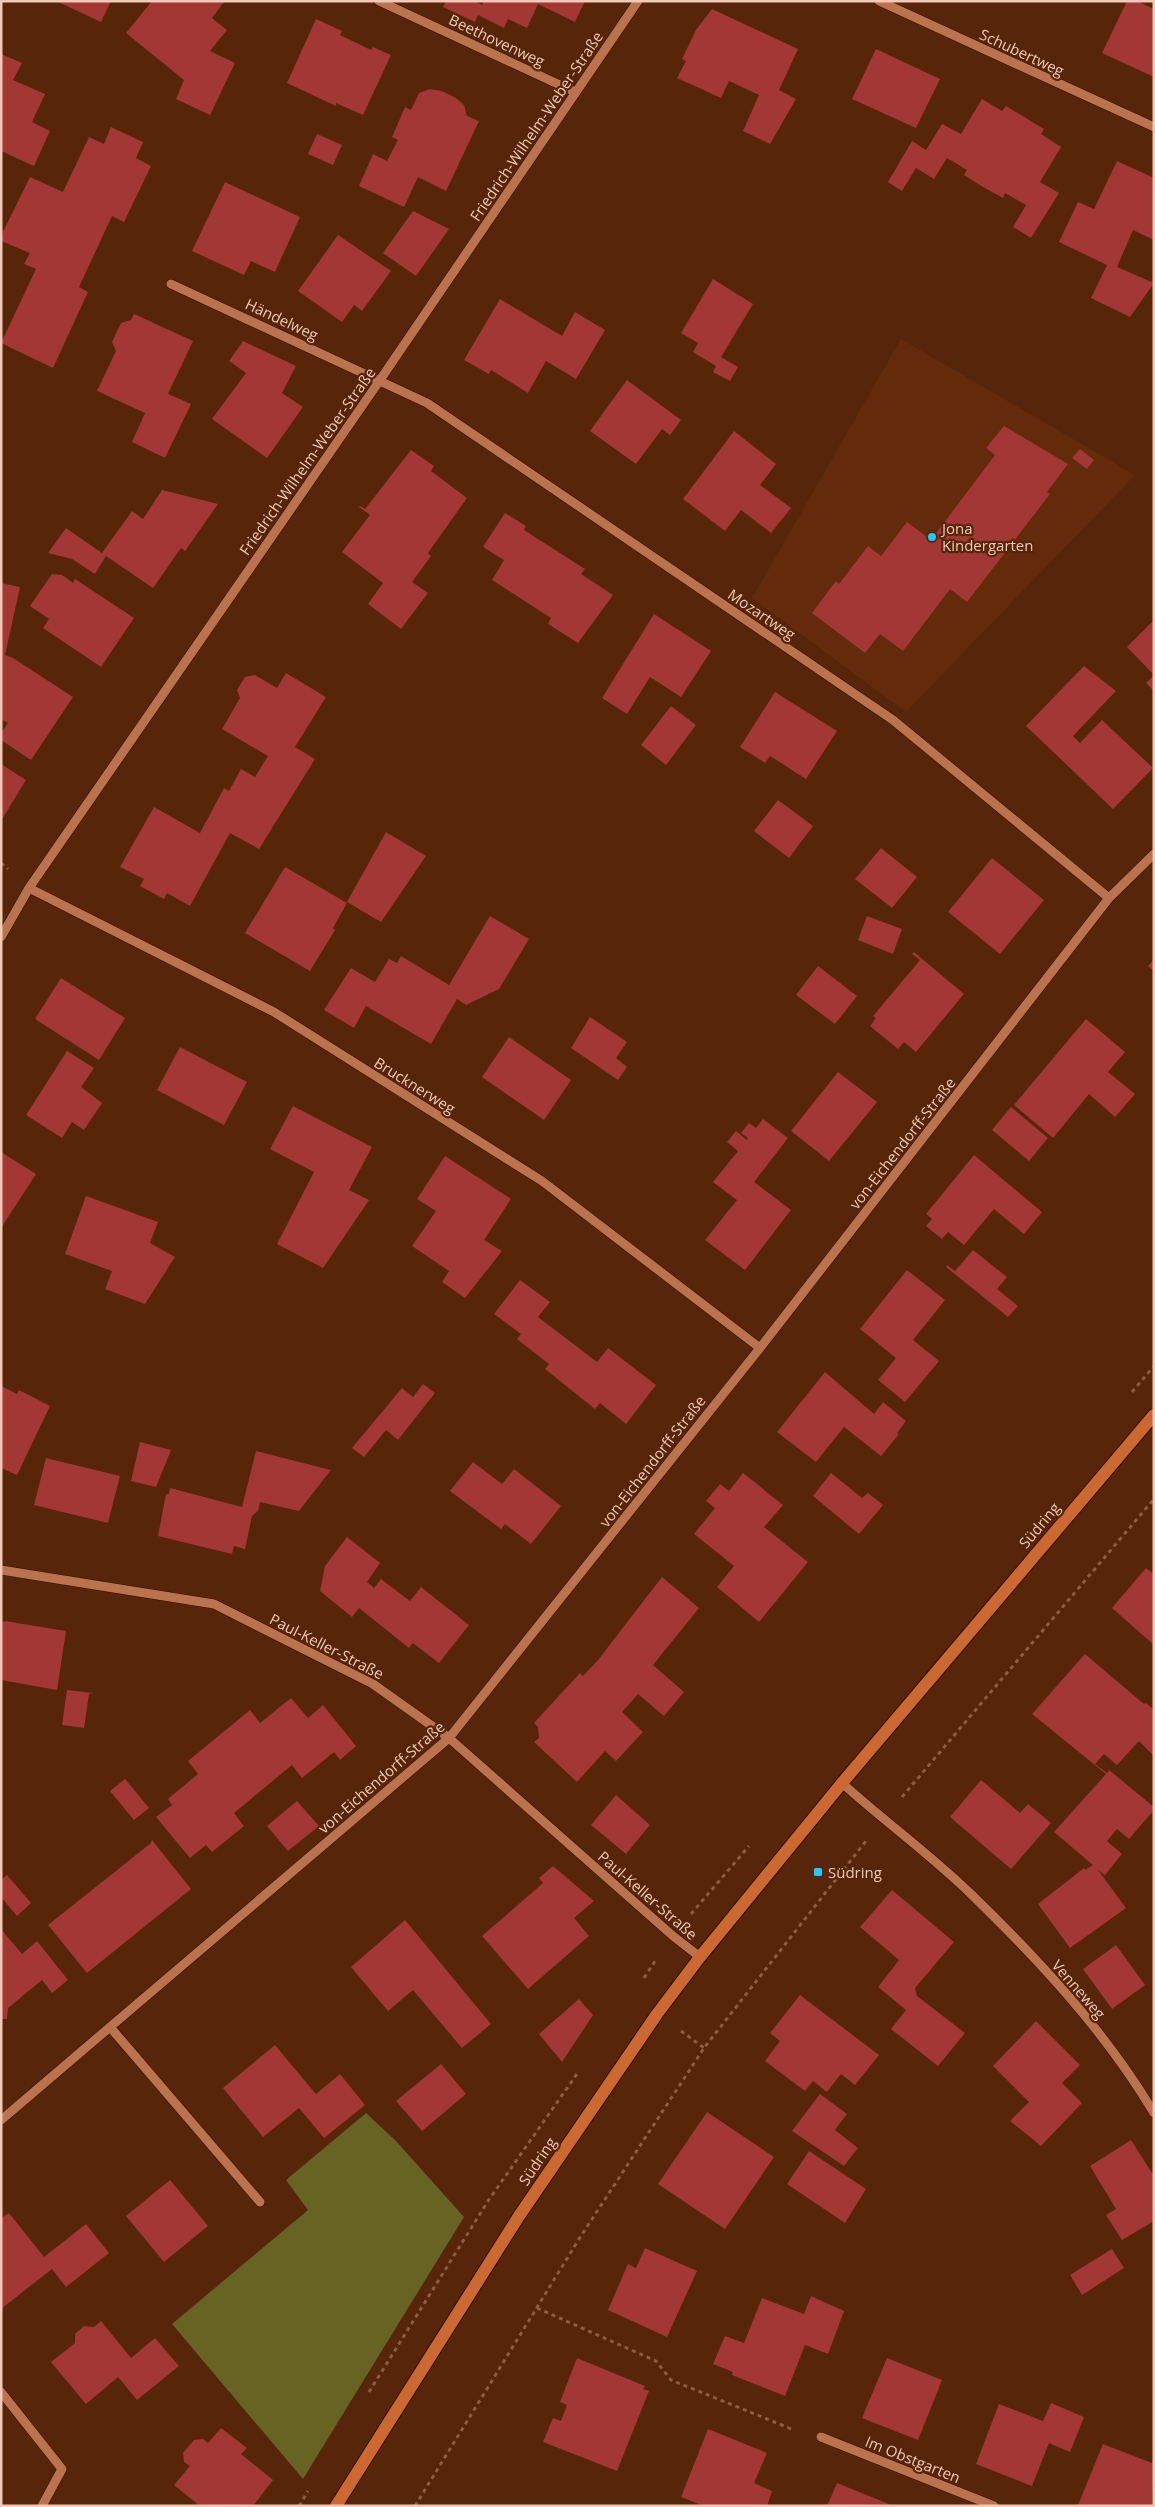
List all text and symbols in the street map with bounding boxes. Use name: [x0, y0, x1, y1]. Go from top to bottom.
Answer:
street label: Beethovenweg: [446, 9, 548, 71]
street label: Schubertweg: [977, 24, 1067, 80]
street label: Friedrich-Wilhelm-Weber-Straße: [465, 27, 607, 225]
street label: Händelweg: [242, 293, 322, 345]
street label: Friedrich-Wilhelm-Weber-Straße: [234, 363, 380, 559]
place label: Jona Kindergarten: [940, 518, 1033, 555]
marker: Jona Kindergarten: [926, 531, 938, 543]
street label: Mozartweg: [724, 584, 800, 644]
street label: Brucknerweg: [371, 1052, 459, 1118]
street label: von-Eichendorff-Straße: [844, 1073, 960, 1213]
street label: von-Eichendorff-Straße: [594, 1391, 710, 1531]
street label: Südring: [1014, 1498, 1064, 1552]
street label: Paul-Keller-Straße: [267, 1609, 387, 1683]
street label: von-Eichendorff-Straße: [313, 1716, 449, 1838]
street label: Paul-Keller-Straße: [594, 1846, 702, 1944]
place label: Südring: [828, 1862, 882, 1882]
marker: Südring: [812, 1866, 824, 1878]
street label: Venneweg: [1048, 1955, 1110, 2023]
street label: Südring: [514, 2133, 560, 2189]
street label: Im Obstgarten: [862, 2431, 964, 2487]

